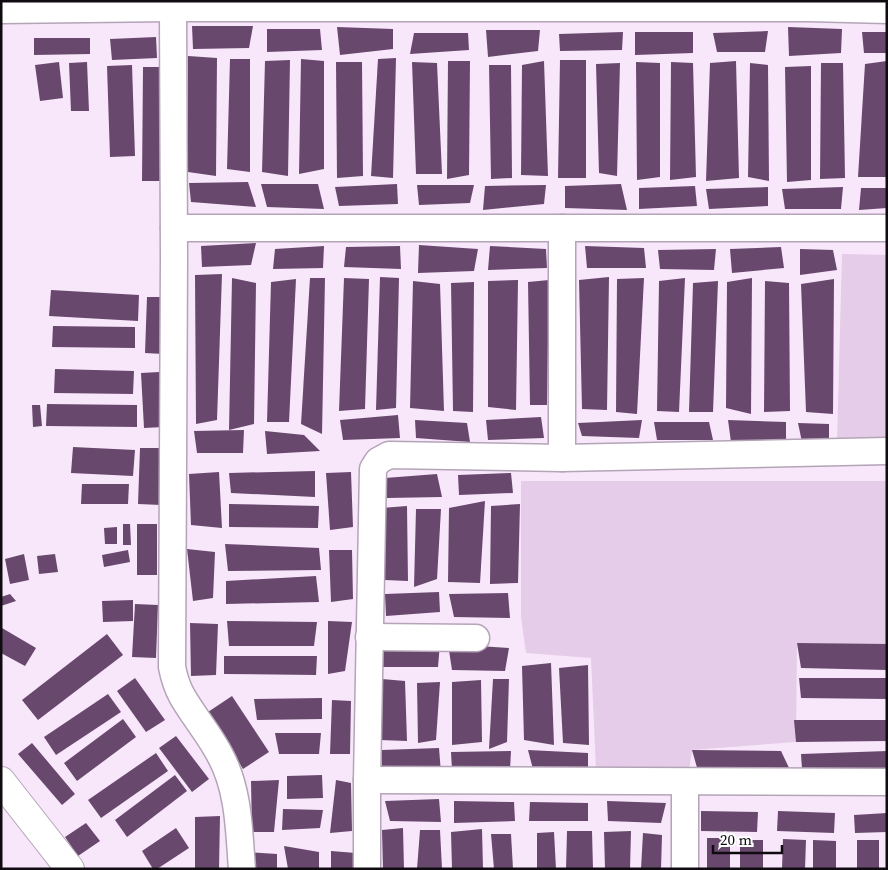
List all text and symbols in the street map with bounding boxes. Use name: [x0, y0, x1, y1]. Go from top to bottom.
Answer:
scale bar: [713, 822, 782, 854]
text: 20 m: [720, 829, 752, 850]

